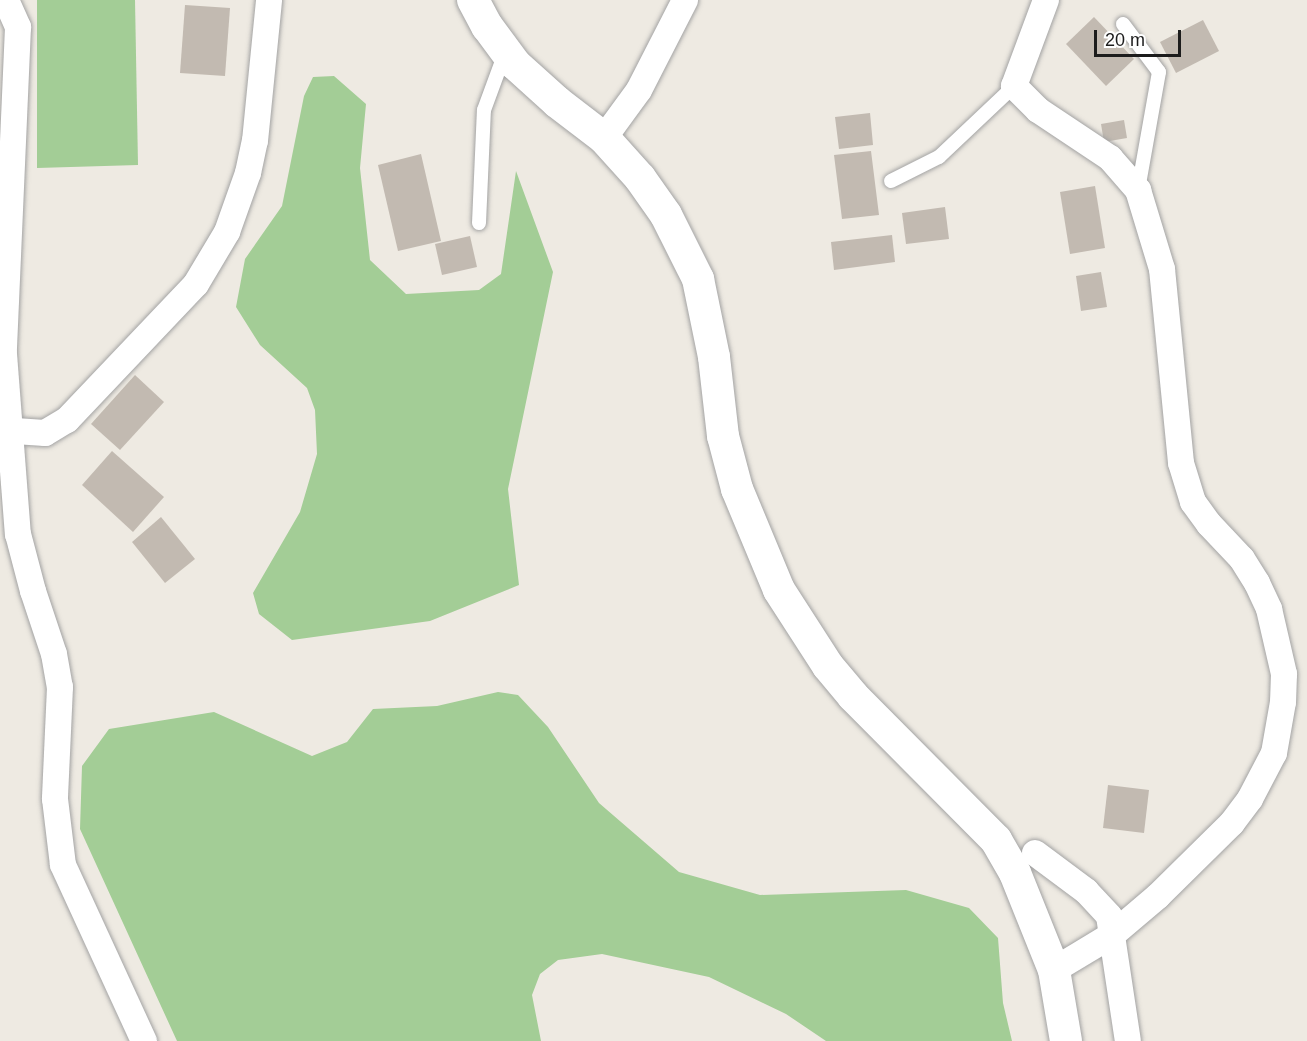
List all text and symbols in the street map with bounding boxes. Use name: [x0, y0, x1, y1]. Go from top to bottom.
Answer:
scale bar: [1097, 18, 1184, 56]
text: 20 m: [1105, 30, 1145, 50]

